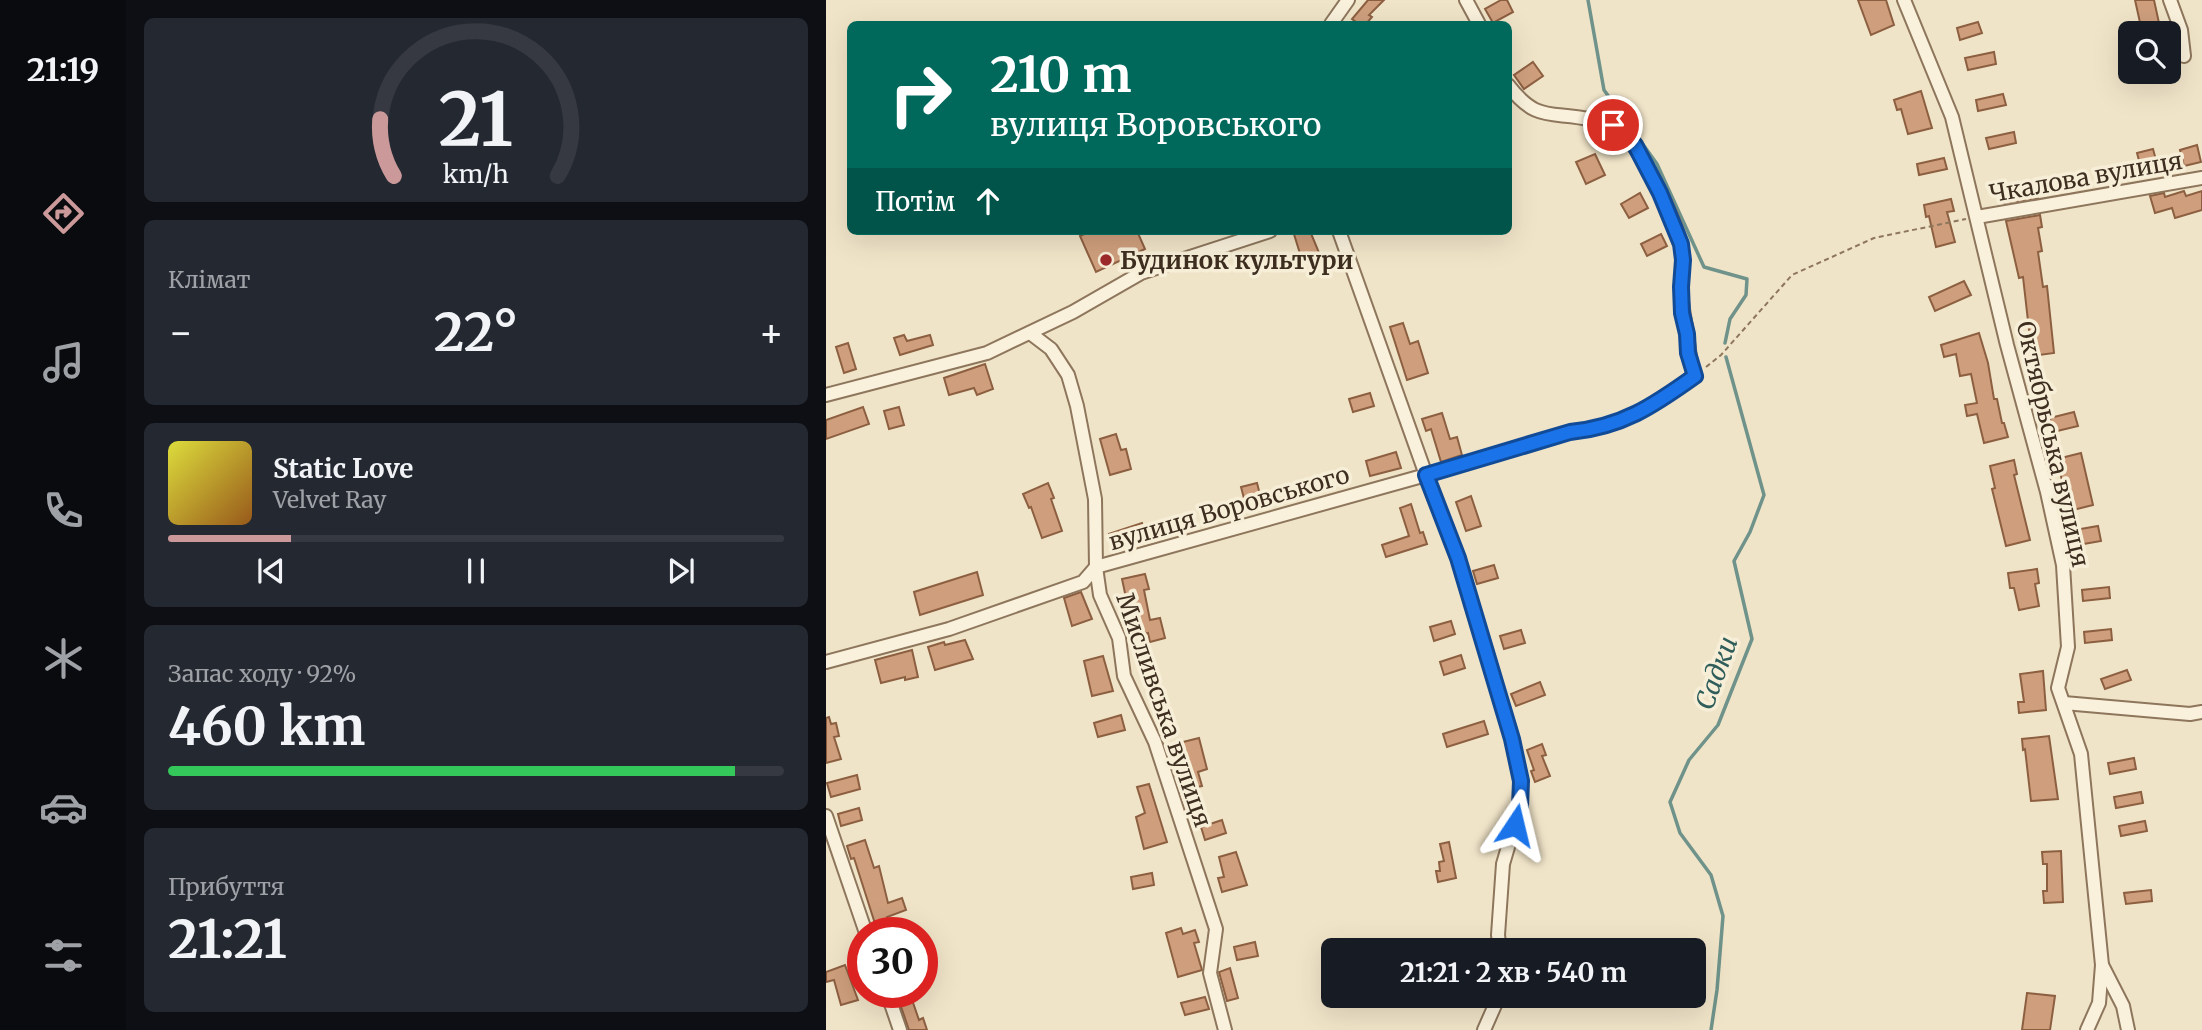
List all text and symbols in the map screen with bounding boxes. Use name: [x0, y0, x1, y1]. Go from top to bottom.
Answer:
map controls: [2118, 21, 2181, 84]
button: search: [2118, 21, 2181, 84]
text: 210 m: [990, 44, 1131, 105]
icon: right: [875, 49, 966, 140]
text: 21:19: [27, 50, 99, 90]
text: 21: [439, 75, 513, 167]
pin: [1583, 95, 1643, 155]
text: вулиця Воровського: [990, 105, 1322, 145]
icon: arrive: [1594, 106, 1632, 144]
street label: Чкалова вулиця: [1987, 145, 2185, 209]
text: km/h: [443, 158, 509, 190]
icon: ahead: [969, 182, 1007, 220]
text: Потім: [875, 185, 955, 218]
icon: directions: [39, 189, 88, 238]
place label: Будинок культури: [1120, 245, 1353, 276]
marker: Будинок культури: [1098, 252, 1114, 268]
text: Клімат: [168, 265, 250, 294]
text: 22°: [434, 300, 518, 365]
text: −: [168, 309, 193, 356]
text: +: [759, 309, 784, 356]
street label: Октябрьська вулиця: [2010, 318, 2096, 570]
icon: music: [39, 338, 88, 387]
text: Static Love: [273, 452, 413, 485]
street label: вулиця Воровського: [1105, 459, 1353, 557]
text: Velvet Ray: [273, 485, 386, 514]
icon: phone: [39, 486, 88, 535]
icon: previous: [252, 552, 290, 590]
icon: pause: [457, 552, 495, 590]
icon: next: [662, 552, 700, 590]
street label: Мисливська вулиця: [1109, 589, 1219, 831]
water label: Садки: [1688, 632, 1744, 714]
icon: climate: [39, 634, 88, 683]
text: Запас ходу · 92%: [168, 659, 356, 688]
text: 460 km: [168, 694, 365, 759]
icon: car: [39, 783, 88, 832]
position arrow: [1478, 788, 1552, 862]
text: Прибуття: [168, 872, 285, 901]
text: 21:21: [168, 907, 287, 972]
speed limit sign: 30: [847, 917, 938, 1008]
icon: filters: [39, 931, 88, 980]
text: 21:21 · 2 хв · 540 m: [1400, 956, 1627, 989]

